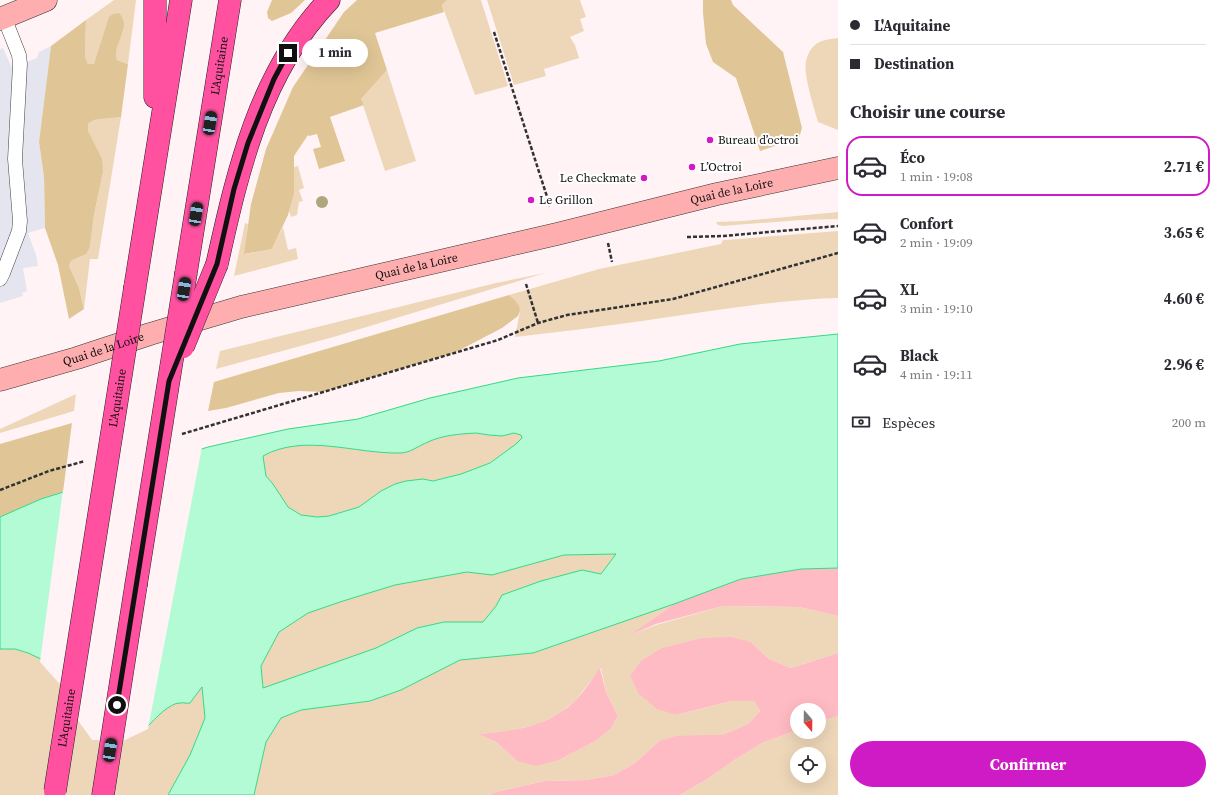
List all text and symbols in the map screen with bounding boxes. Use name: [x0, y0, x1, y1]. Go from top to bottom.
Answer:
text: L'Aquitaine: [874, 15, 950, 36]
street label: L'Aquitaine: [207, 35, 232, 96]
callout: 1 min: [302, 39, 368, 67]
route end: [279, 44, 297, 62]
text: 1 min: [318, 44, 352, 61]
text: Destination: [874, 53, 954, 74]
text: Choisir une course: [850, 99, 1005, 124]
car: [202, 110, 218, 136]
place label: Bureau d’octroi: [718, 132, 799, 148]
marker: Bureau d’octroi: [705, 135, 715, 145]
text: Éco: [900, 147, 925, 168]
icon: car: [852, 148, 888, 184]
text: 2.71 €: [1164, 156, 1204, 177]
place label: L’Octroi: [700, 159, 742, 175]
marker: L’Octroi: [687, 162, 697, 172]
text: 1 min · 19:08: [900, 168, 973, 185]
place label: Le Checkmate: [560, 170, 636, 186]
marker: Le Checkmate: [639, 173, 649, 183]
street label: Quai de la Loire: [689, 174, 775, 208]
place label: Le Grillon: [539, 192, 593, 208]
marker: Le Grillon: [526, 195, 536, 205]
car: [188, 201, 204, 227]
text: Confort: [900, 213, 953, 234]
icon: car: [852, 214, 888, 250]
text: 3.65 €: [1164, 222, 1204, 243]
text: 2 min · 19:09: [900, 234, 973, 251]
street label: Quai de la Loire: [374, 249, 459, 284]
car: [176, 276, 192, 302]
text: XL: [900, 279, 919, 300]
icon: car: [852, 280, 888, 316]
text: 4.60 €: [1164, 288, 1204, 309]
text: 3 min · 19:10: [900, 300, 973, 317]
street label: Quai de la Loire: [61, 328, 146, 370]
text: Black: [900, 345, 939, 366]
icon: car: [852, 346, 888, 382]
text: 2.96 €: [1164, 354, 1204, 375]
text: 4 min · 19:11: [900, 366, 973, 383]
street label: L'Aquitaine: [105, 368, 130, 428]
icon: cash: [850, 411, 872, 433]
text: Espèces: [882, 412, 935, 433]
text: 200 m: [1172, 414, 1206, 431]
street label: L'Aquitaine: [54, 688, 79, 748]
route start: [108, 696, 126, 714]
north arrow: [790, 703, 826, 739]
map controls: [790, 703, 826, 783]
car: [102, 737, 118, 763]
button: Confirmer: [850, 741, 1206, 787]
button: locate: [790, 747, 826, 783]

